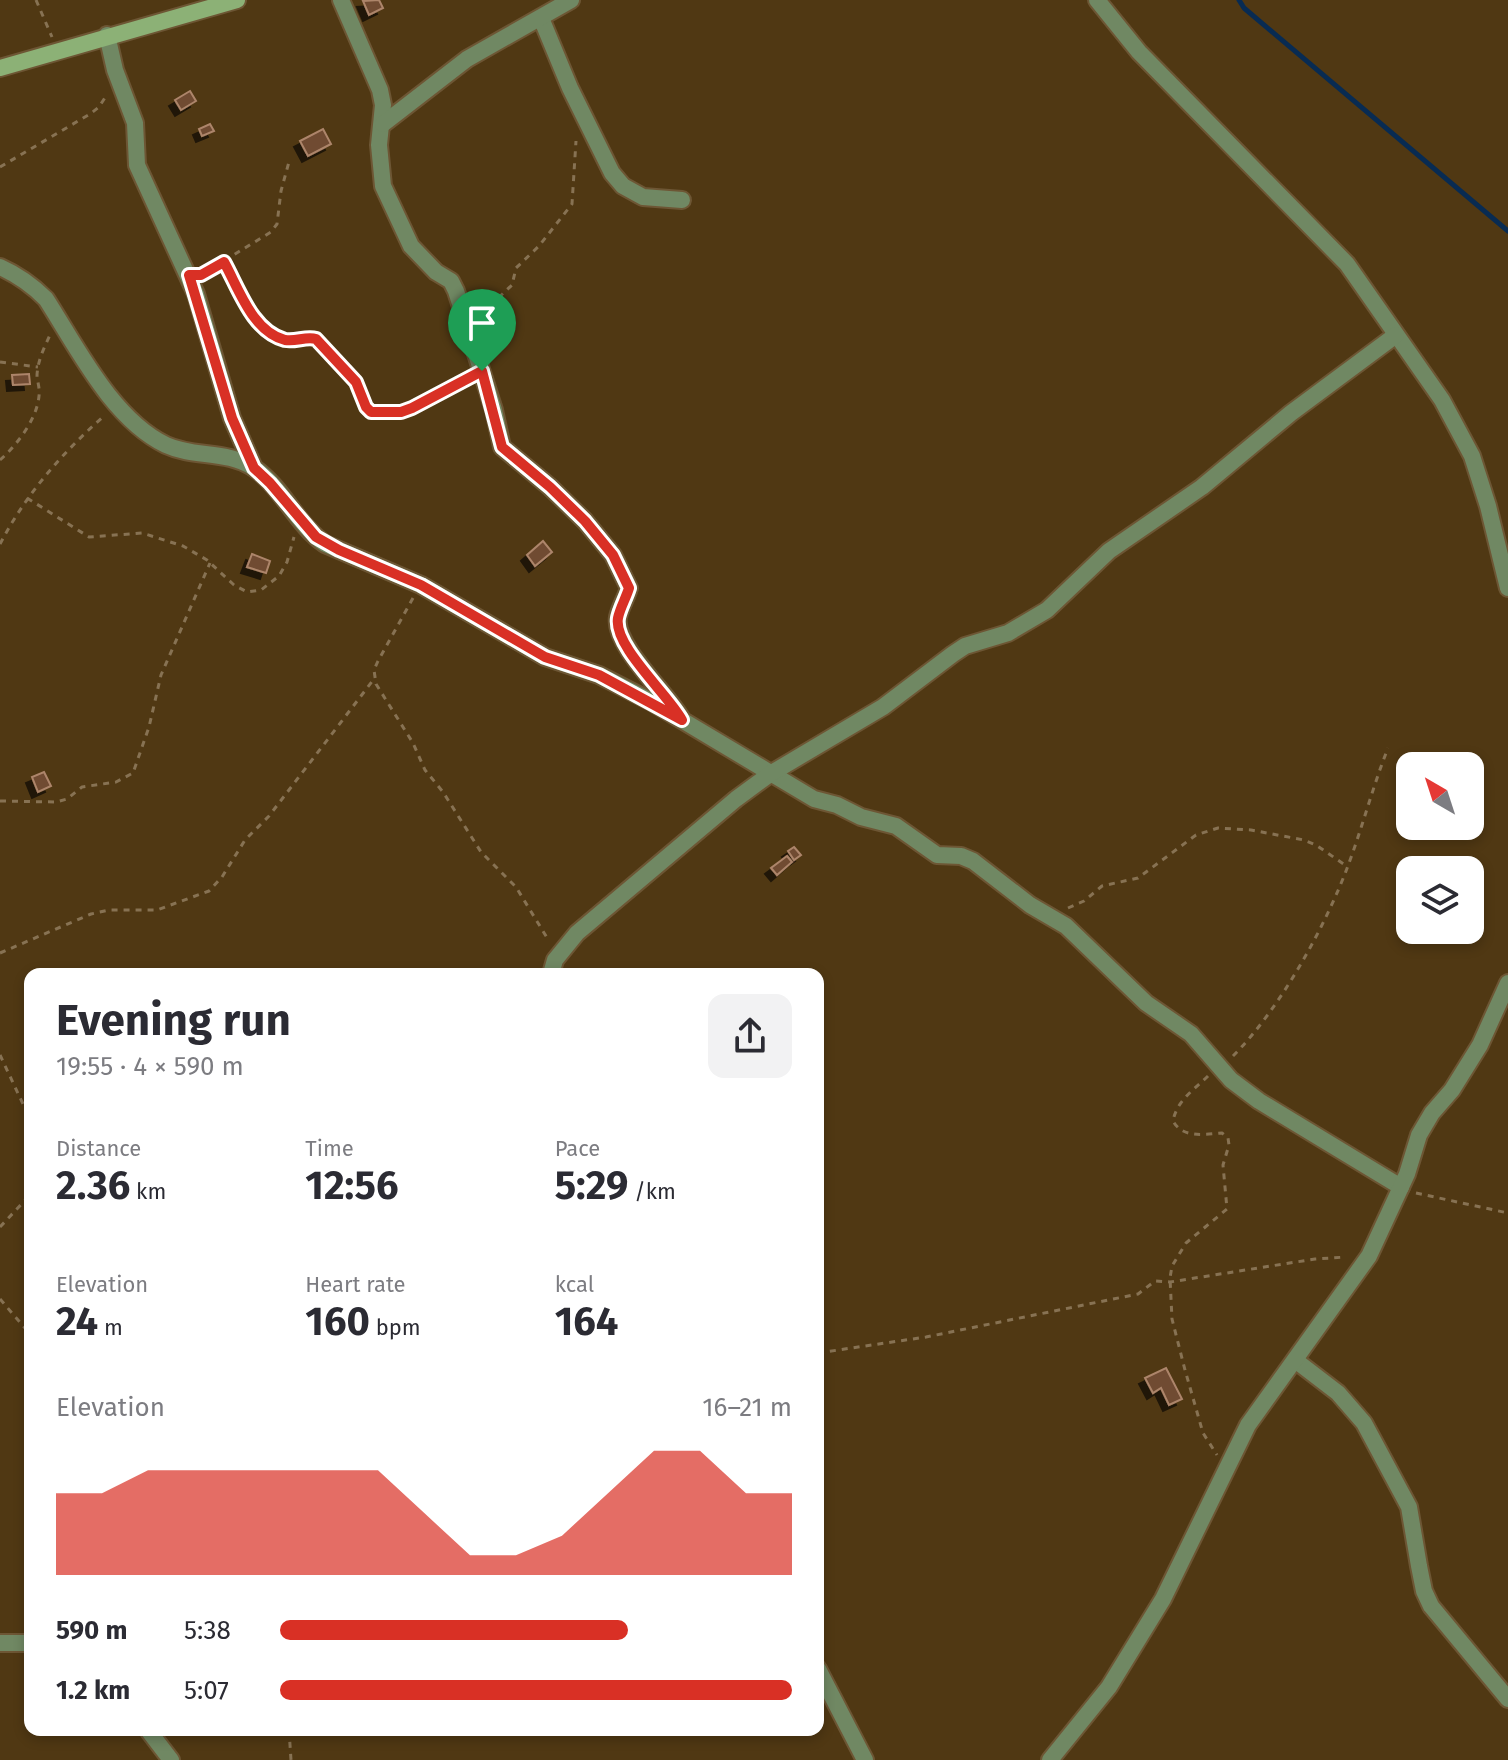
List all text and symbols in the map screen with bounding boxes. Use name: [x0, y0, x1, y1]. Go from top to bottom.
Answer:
pin: [448, 289, 516, 371]
icon: arrive: [460, 301, 504, 345]
north arrow: [1396, 752, 1484, 840]
map controls: [1396, 752, 1484, 944]
button: layers: [1396, 856, 1484, 944]
text: Evening run: [56, 994, 291, 1047]
button: share: [708, 994, 792, 1078]
text: 19:55 · 4 × 590 m: [56, 1051, 244, 1082]
text: Distance: [56, 1135, 141, 1162]
text: Time: [305, 1135, 354, 1162]
text: Pace: [555, 1135, 600, 1162]
text: 2.36: [56, 1162, 130, 1210]
text: 12:56: [305, 1162, 399, 1210]
text: 5:29: [555, 1162, 628, 1210]
text: km: [130, 1178, 166, 1205]
text: /km: [628, 1178, 676, 1205]
text: Elevation: [56, 1271, 148, 1298]
text: Heart rate: [305, 1271, 406, 1298]
text: kcal: [555, 1271, 594, 1298]
text: 24: [56, 1298, 98, 1346]
text: 160: [305, 1298, 370, 1346]
text: 164: [555, 1298, 618, 1346]
text: m: [98, 1314, 123, 1341]
text: bpm: [370, 1314, 421, 1341]
text: Elevation: [56, 1392, 165, 1423]
text: 16–21 m: [702, 1392, 792, 1423]
text: 590 m: [56, 1615, 127, 1646]
text: 5:38: [184, 1615, 231, 1646]
text: 1.2 km: [56, 1675, 130, 1706]
text: 5:07: [184, 1675, 229, 1706]

